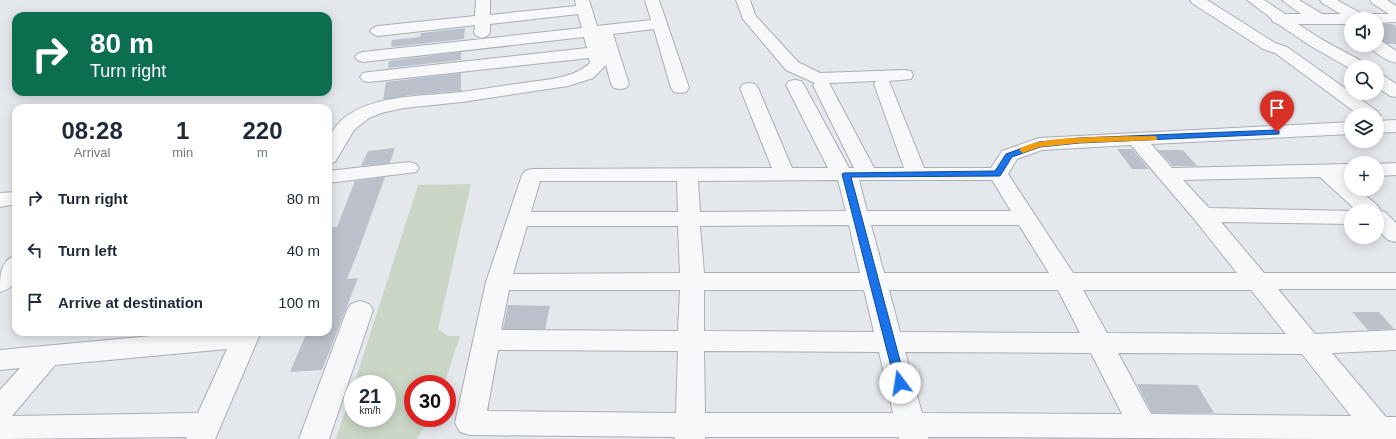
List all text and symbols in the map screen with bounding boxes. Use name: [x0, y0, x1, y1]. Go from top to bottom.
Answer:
map controls: [1344, 12, 1384, 244]
button: sound: [1344, 12, 1384, 52]
icon: right: [24, 28, 76, 80]
text: 80 m: [90, 28, 154, 59]
button: search: [1344, 60, 1384, 100]
text: Turn right: [90, 61, 166, 81]
pin: [1260, 91, 1294, 132]
icon: arrive: [1266, 97, 1288, 119]
button: layers: [1344, 108, 1384, 148]
text: 08:28: [61, 117, 123, 144]
text: 1: [176, 117, 189, 144]
text: 220: [243, 117, 283, 144]
text: Arrival: [74, 145, 111, 160]
text: min: [172, 145, 193, 160]
text: m: [257, 145, 268, 160]
button: +: [1344, 156, 1384, 196]
icon: right: [24, 187, 46, 209]
text: Turn right: [58, 190, 128, 207]
text: 80 m: [287, 190, 320, 207]
button: −: [1344, 204, 1384, 244]
icon: left: [24, 239, 46, 261]
text: Turn left: [58, 242, 117, 259]
text: 40 m: [287, 242, 320, 259]
icon: arrive: [24, 291, 46, 313]
text: Arrive at destination: [58, 294, 203, 311]
text: 100 m: [278, 294, 320, 311]
position arrow: [879, 362, 921, 404]
speed limit sign: 30: [404, 375, 456, 427]
text: 21: [359, 385, 381, 407]
text: km/h: [359, 405, 381, 416]

